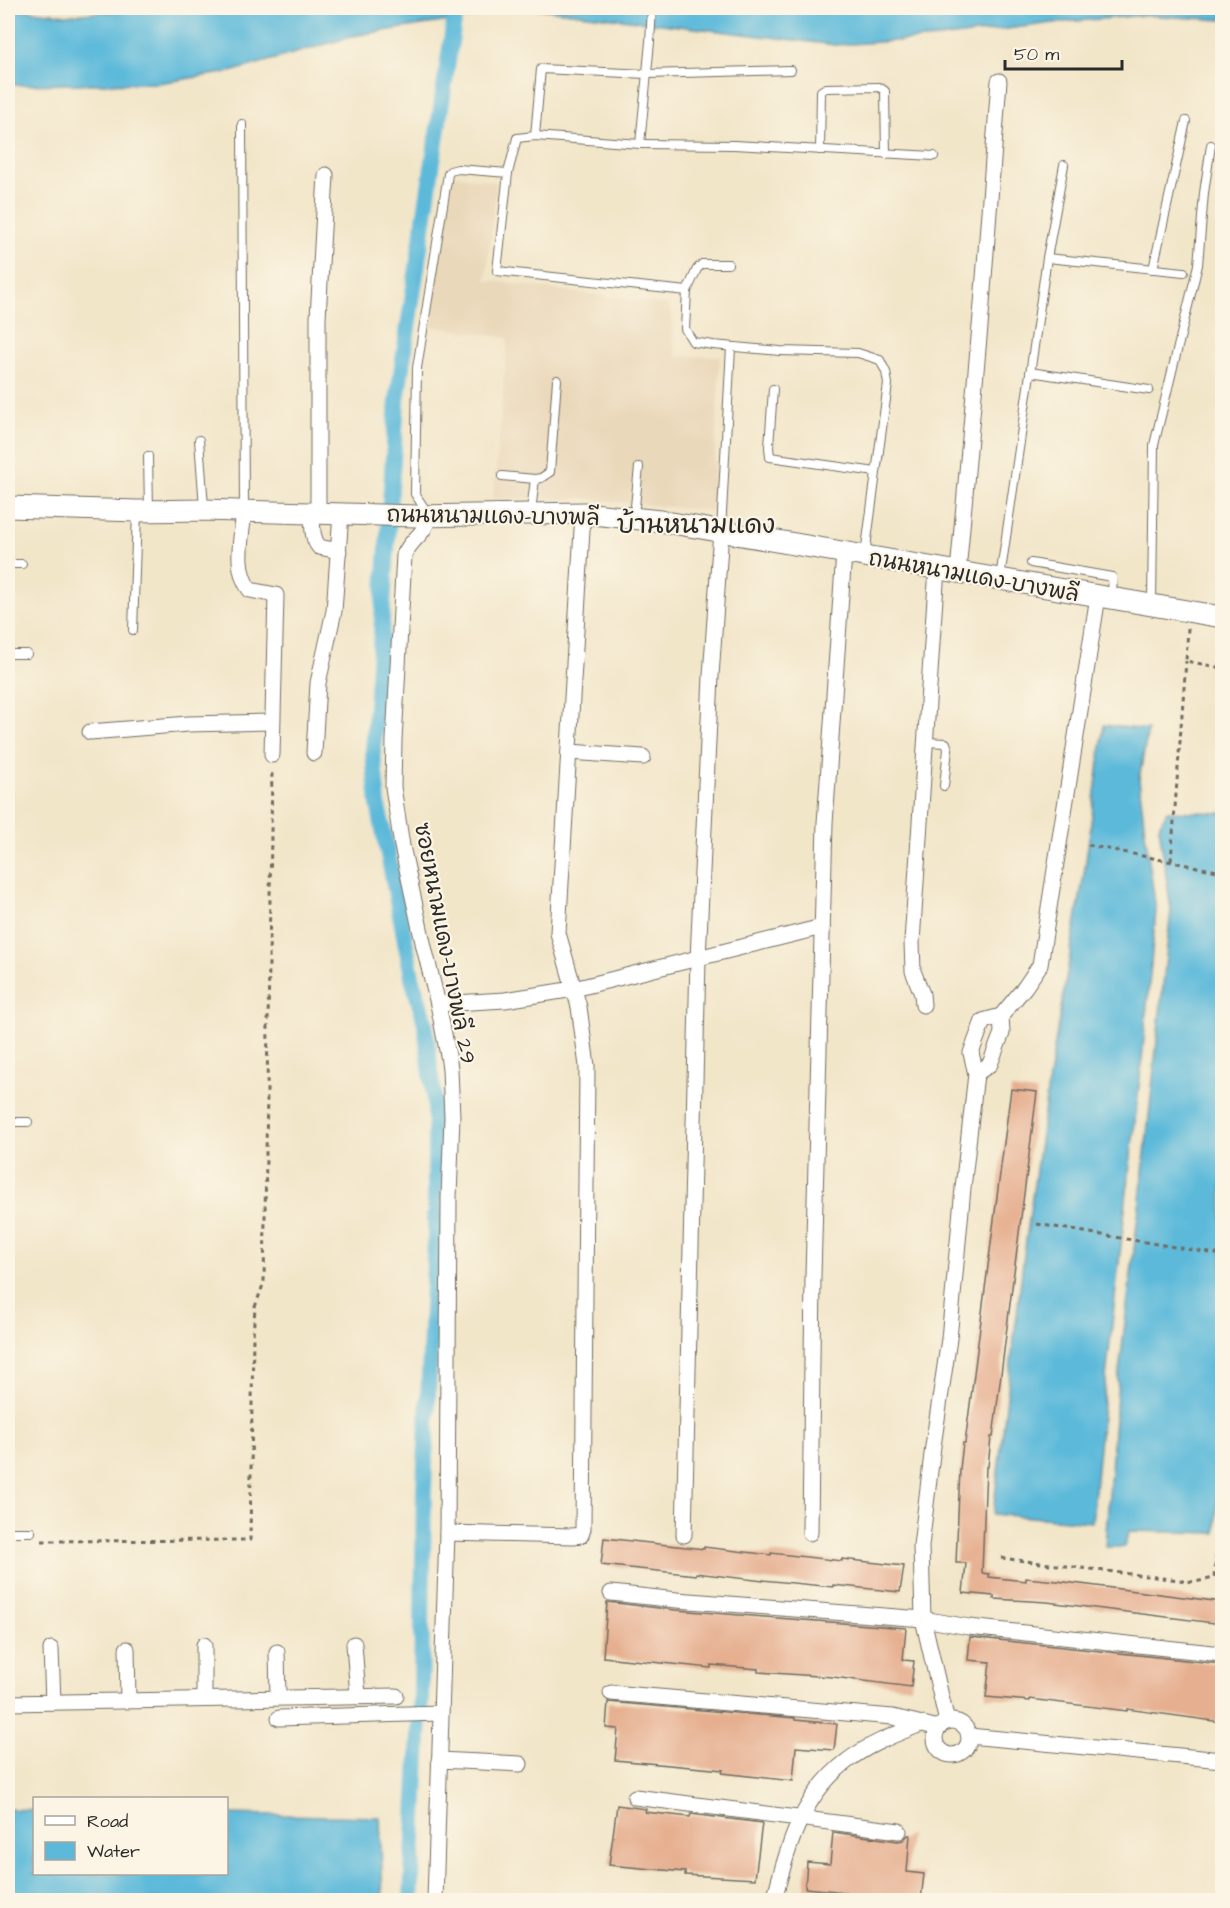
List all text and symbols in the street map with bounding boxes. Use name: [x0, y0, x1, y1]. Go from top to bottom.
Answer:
scale bar: [1005, 33, 1122, 71]
text: 50 m: [1014, 42, 1059, 67]
street label: ถนนหนามแดง-บางพลี: [386, 499, 600, 534]
district label: บ้านหนามแดง: [617, 507, 775, 543]
street label: ถนนหนามแดง-บางพลี: [866, 543, 1081, 610]
street label: ซอยหนามแดง-บางพลี 29: [406, 820, 483, 1067]
legend: [33, 1797, 228, 1875]
text: Road: [87, 1809, 128, 1834]
text: Water: [87, 1839, 140, 1864]

